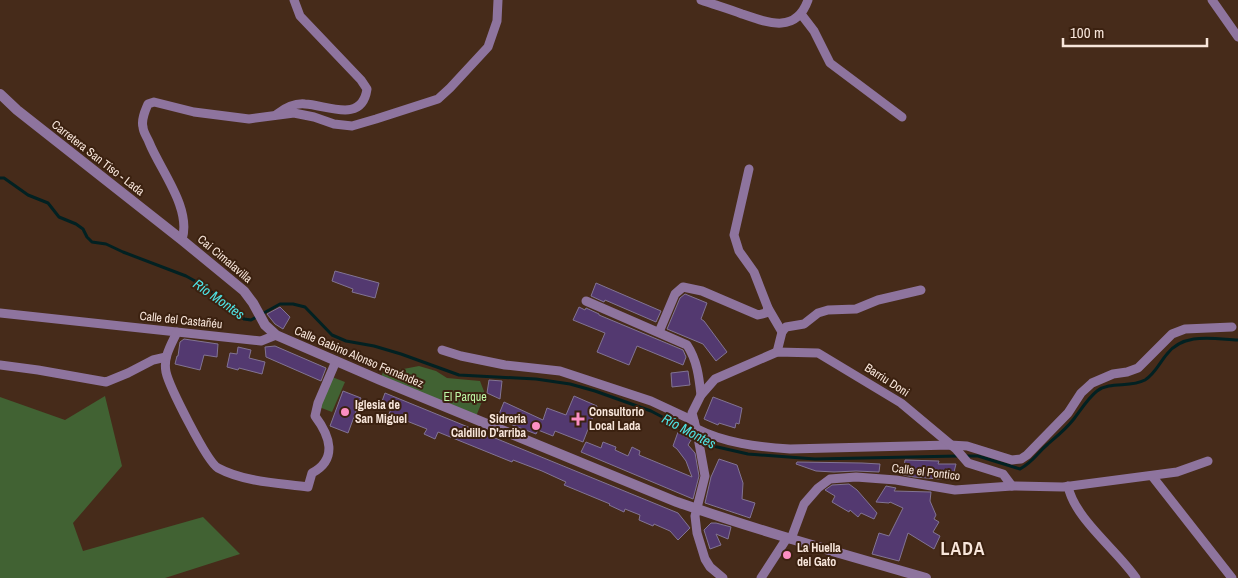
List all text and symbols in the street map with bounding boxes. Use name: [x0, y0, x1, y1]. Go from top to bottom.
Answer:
scale bar: [1063, 15, 1207, 47]
text: 100 m: [1070, 22, 1104, 43]
street label: Carretera San Tiso - Lada: [48, 117, 148, 200]
street label: Cai Cimalavilla: [194, 231, 256, 287]
water label: Río Montes: [190, 275, 248, 323]
street label: Calle del Castañéu: [139, 308, 223, 332]
street label: Calle Gabino Alonso Fernández: [292, 322, 426, 392]
street label: Barriu Doni: [862, 360, 912, 400]
park label: El Parque: [443, 389, 487, 405]
place label: Iglesia de San Miguel: [355, 397, 407, 427]
place label: Consultorio Local Lada: [589, 404, 644, 434]
marker: Iglesia de San Miguel: [339, 406, 351, 418]
water label: Río Montes: [659, 409, 719, 453]
place label: Sidreria Caldillo D'arriba: [451, 411, 527, 441]
marker: Consultorio Local Lada: [571, 412, 585, 426]
marker: Sidreria Caldillo D'arriba: [530, 420, 542, 432]
street label: Calle el Pontico: [891, 460, 961, 484]
district label: LADA: [941, 536, 986, 561]
place label: La Huella del Gato: [797, 540, 841, 570]
marker: La Huella del Gato: [781, 549, 793, 561]

